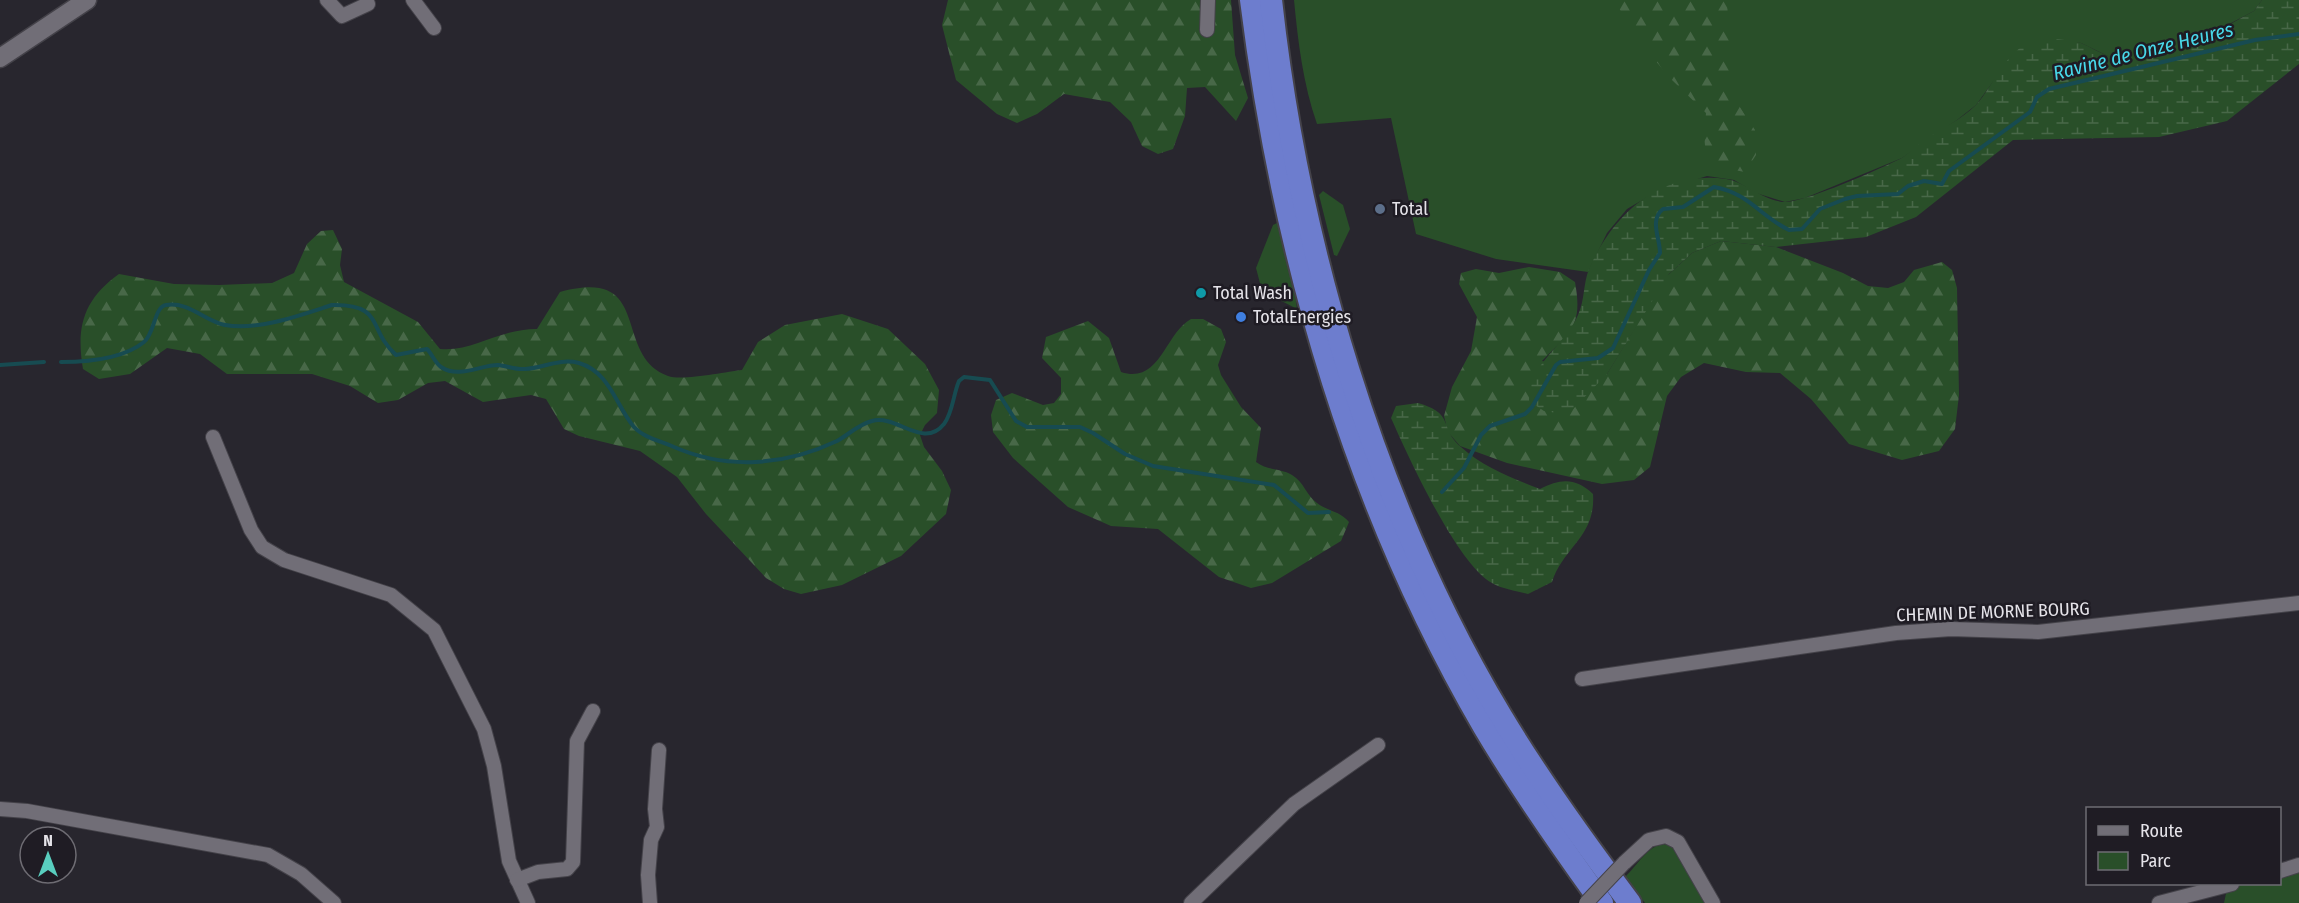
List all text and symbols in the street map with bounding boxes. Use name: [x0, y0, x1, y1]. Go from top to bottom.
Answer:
water label: Ravine de Onze Heures: [2050, 17, 2236, 85]
place label: Total: [1392, 198, 1428, 220]
marker: Total: [1373, 202, 1387, 216]
place label: Total Wash: [1213, 282, 1292, 304]
marker: Total Wash: [1194, 286, 1208, 300]
place label: TotalEnergies: [1253, 306, 1352, 328]
marker: TotalEnergies: [1234, 310, 1248, 324]
street label: CHEMIN DE MORNE BOURG: [1896, 598, 2090, 626]
legend: [2086, 807, 2281, 885]
text: Route: [2140, 820, 2183, 842]
north arrow: [18, 825, 78, 885]
text: N: [43, 831, 53, 850]
text: Parc: [2140, 850, 2171, 872]

